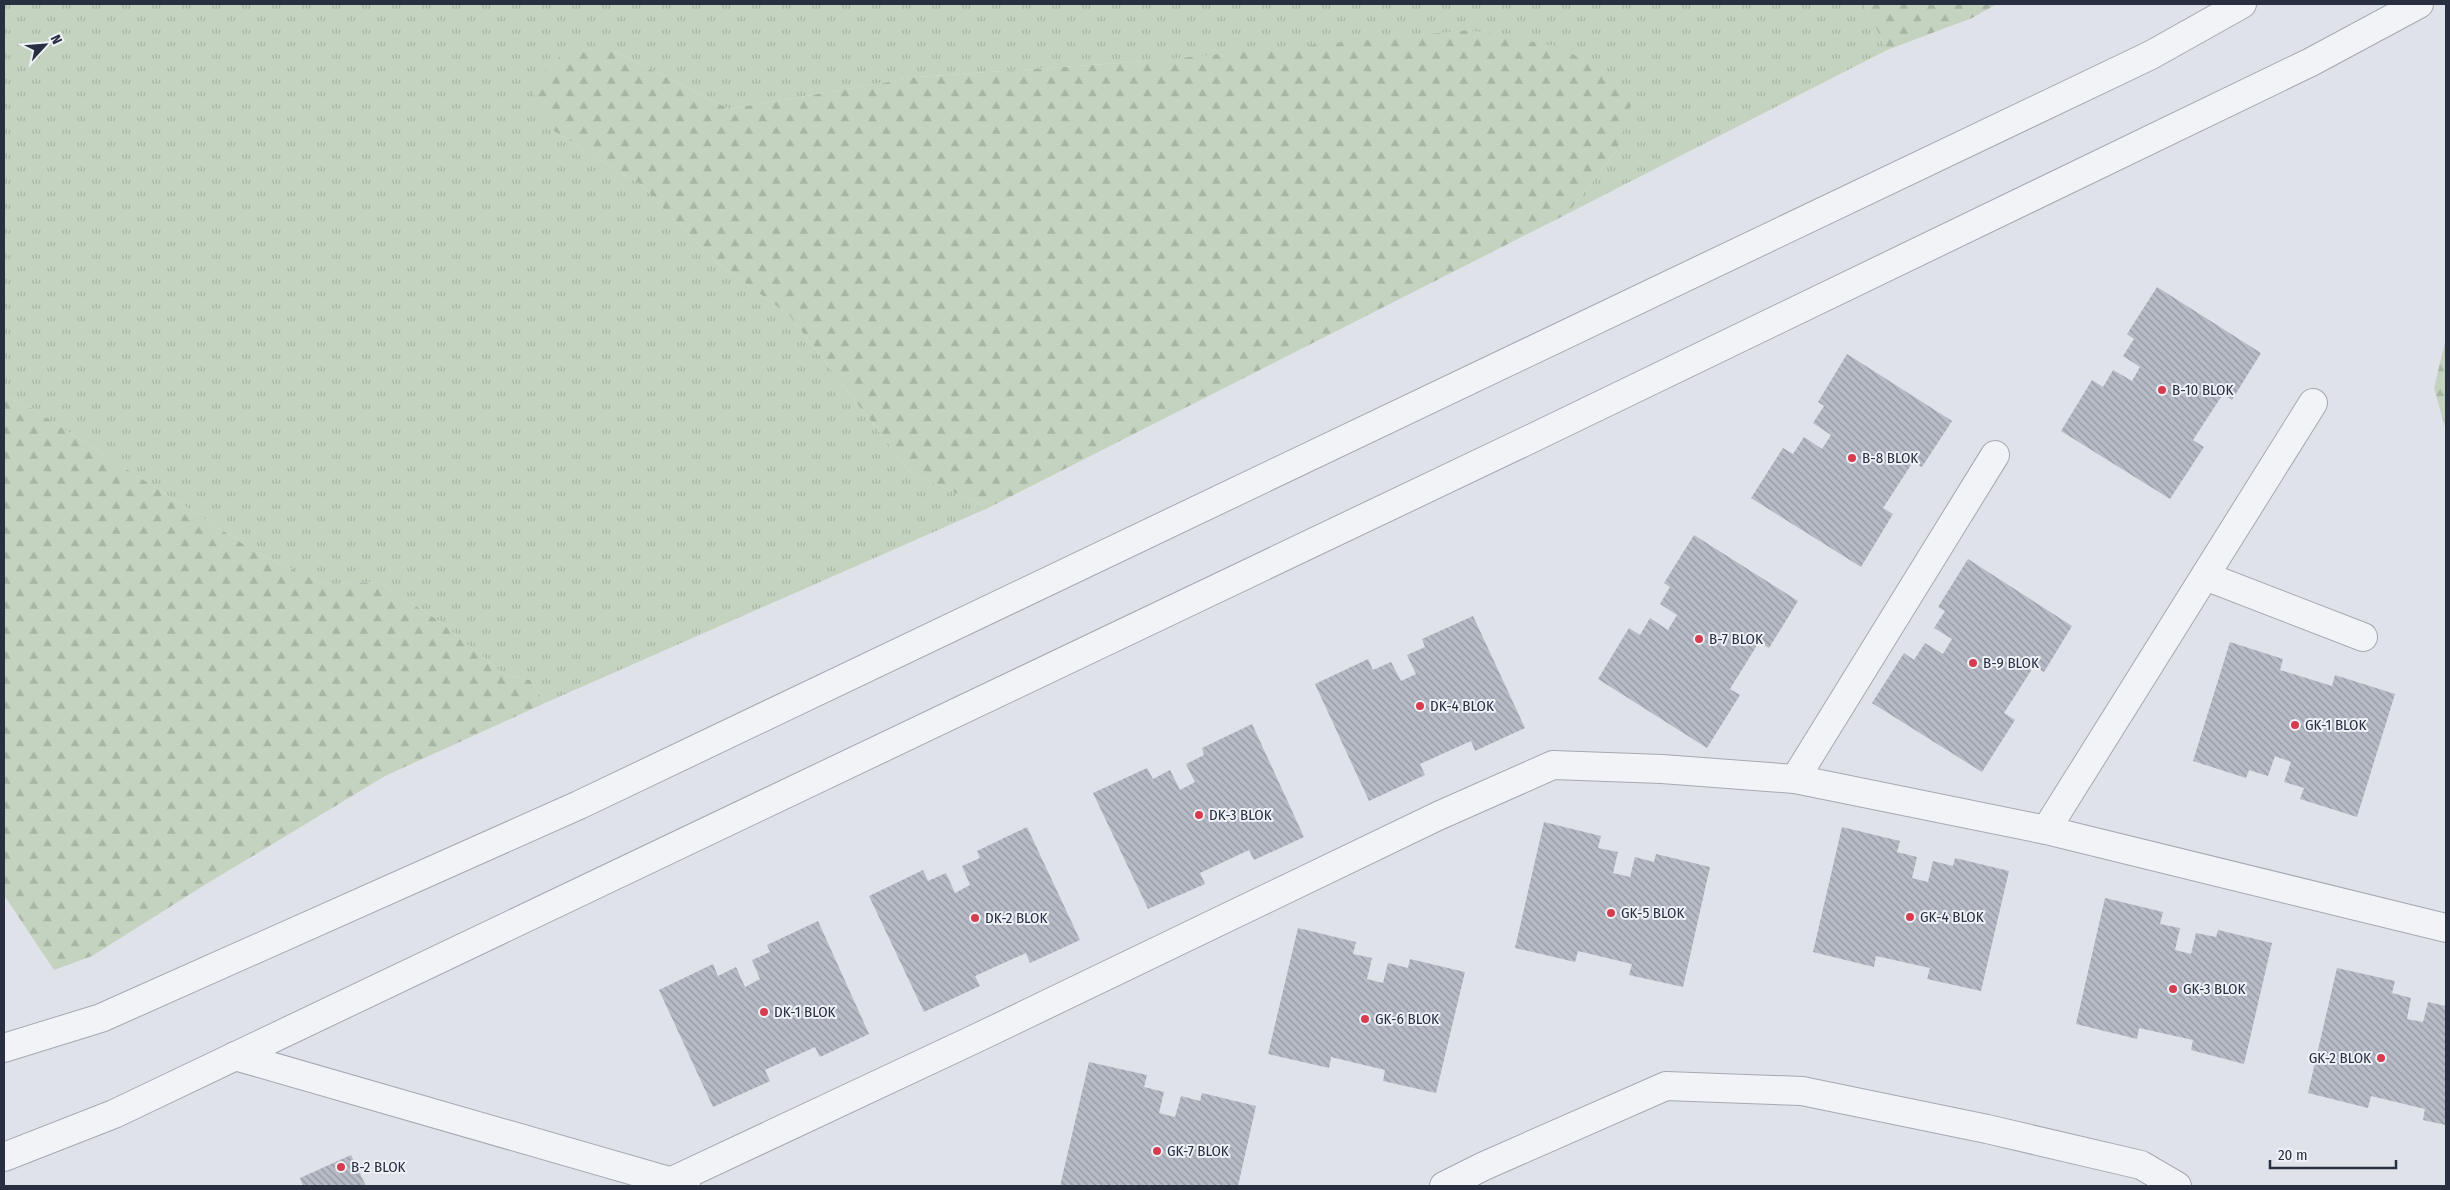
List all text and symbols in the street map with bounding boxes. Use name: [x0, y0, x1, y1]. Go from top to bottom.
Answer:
north arrow: [20, 20, 70, 70]
text: N: [47, 32, 66, 47]
place label: B-10 BLOK: [2172, 381, 2233, 399]
marker: B-10 BLOK: [2156, 384, 2168, 396]
place label: B-8 BLOK: [1862, 449, 1918, 467]
marker: B-8 BLOK: [1846, 452, 1858, 464]
place label: B-7 BLOK: [1709, 630, 1763, 648]
marker: B-7 BLOK: [1693, 633, 1705, 645]
place label: B-9 BLOK: [1983, 654, 2039, 672]
marker: B-9 BLOK: [1967, 657, 1979, 669]
place label: DK-4 BLOK: [1430, 697, 1494, 715]
marker: DK-4 BLOK: [1414, 700, 1426, 712]
place label: GK-1 BLOK: [2305, 716, 2366, 734]
marker: GK-1 BLOK: [2289, 719, 2301, 731]
place label: DK-3 BLOK: [1209, 806, 1272, 824]
marker: DK-3 BLOK: [1193, 809, 1205, 821]
place label: GK-5 BLOK: [1621, 904, 1684, 922]
marker: GK-5 BLOK: [1605, 907, 1617, 919]
place label: GK-4 BLOK: [1920, 908, 1984, 926]
place label: DK-2 BLOK: [985, 909, 1047, 927]
marker: GK-4 BLOK: [1904, 911, 1916, 923]
marker: DK-2 BLOK: [969, 912, 981, 924]
place label: GK-3 BLOK: [2183, 980, 2246, 998]
marker: GK-3 BLOK: [2167, 983, 2179, 995]
place label: DK-1 BLOK: [774, 1003, 836, 1021]
marker: DK-1 BLOK: [758, 1006, 770, 1018]
place label: GK-6 BLOK: [1375, 1010, 1439, 1028]
marker: GK-6 BLOK: [1359, 1013, 1371, 1025]
place label: GK-2 BLOK: [2309, 1049, 2371, 1067]
marker: GK-2 BLOK: [2375, 1052, 2387, 1064]
scale bar: [2270, 1138, 2396, 1170]
place label: GK-7 BLOK: [1167, 1142, 1229, 1160]
marker: GK-7 BLOK: [1151, 1145, 1163, 1157]
text: 20 m: [2278, 1146, 2308, 1164]
place label: B-2 BLOK: [351, 1158, 406, 1176]
marker: B-2 BLOK: [335, 1161, 347, 1173]

